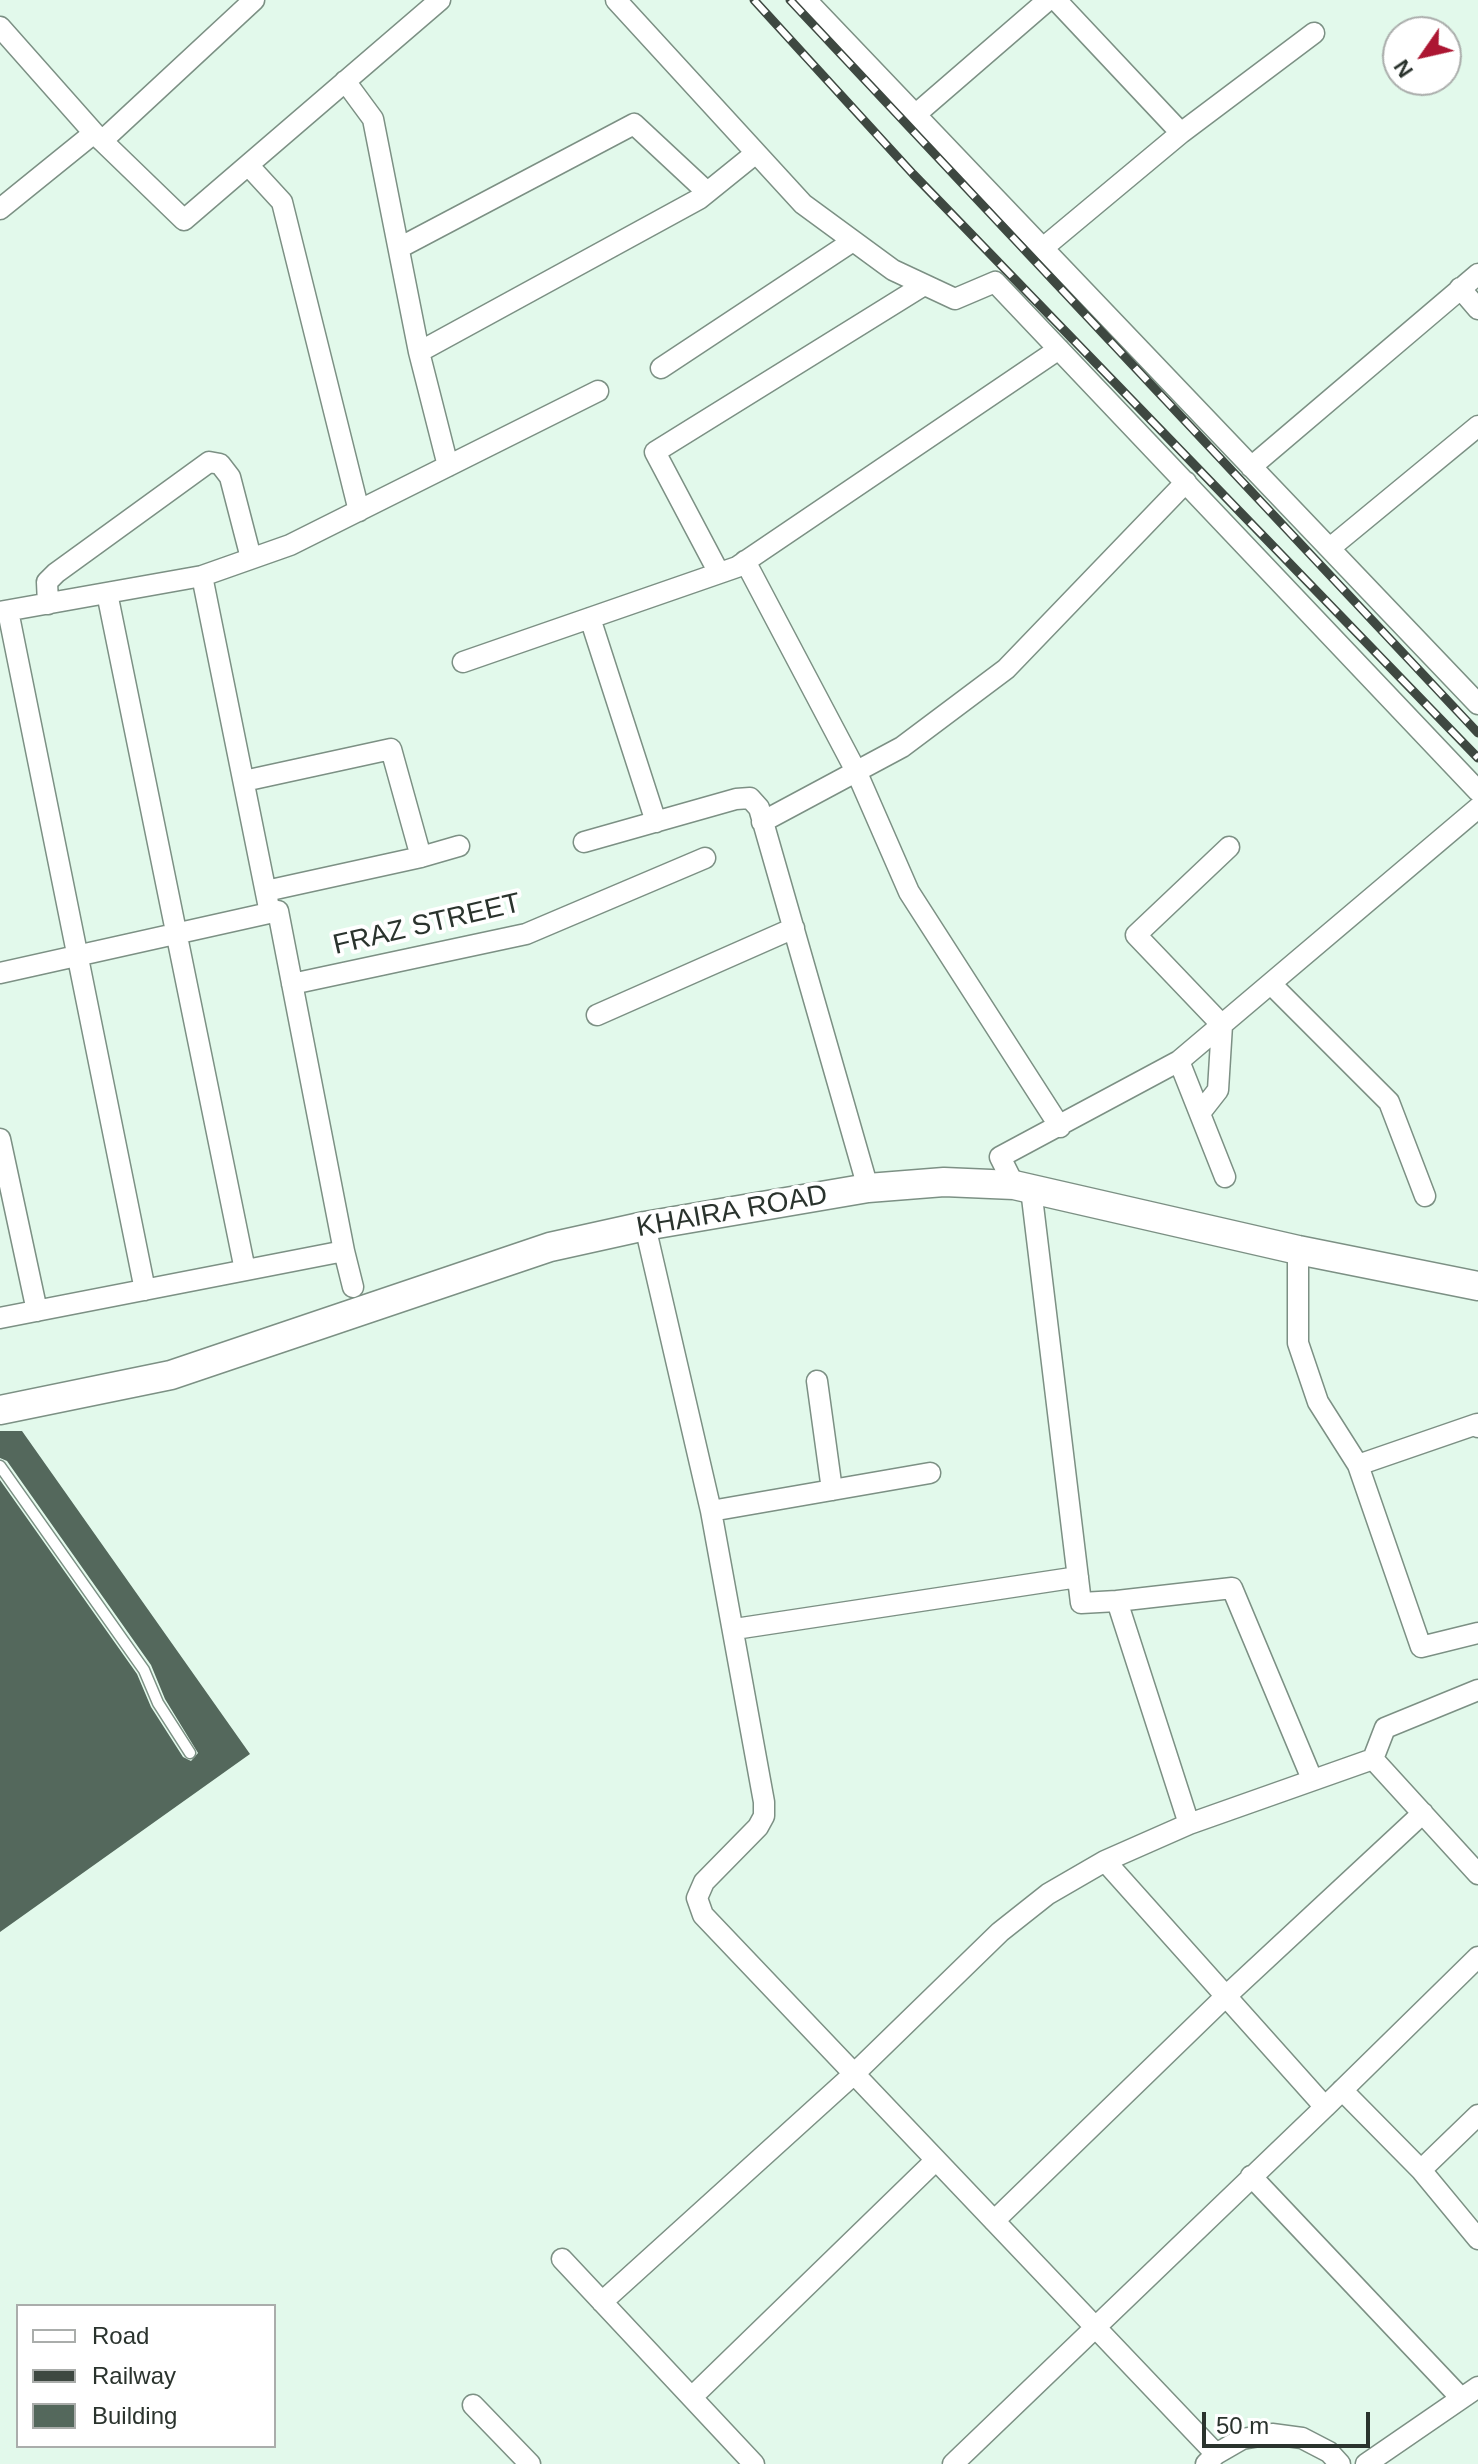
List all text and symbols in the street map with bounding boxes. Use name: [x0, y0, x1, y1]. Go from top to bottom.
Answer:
north arrow: [1382, 16, 1462, 96]
text: N: [1389, 55, 1418, 82]
street label: FRAZ STREET: [330, 887, 524, 963]
street label: KHAIRA ROAD: [634, 1179, 830, 1245]
legend: [16, 2304, 276, 2448]
text: Road: [92, 2322, 149, 2349]
text: Railway: [92, 2362, 176, 2389]
scale bar: [1206, 2396, 1374, 2446]
text: Building: [92, 2402, 177, 2429]
text: 50 m: [1216, 2412, 1269, 2439]

